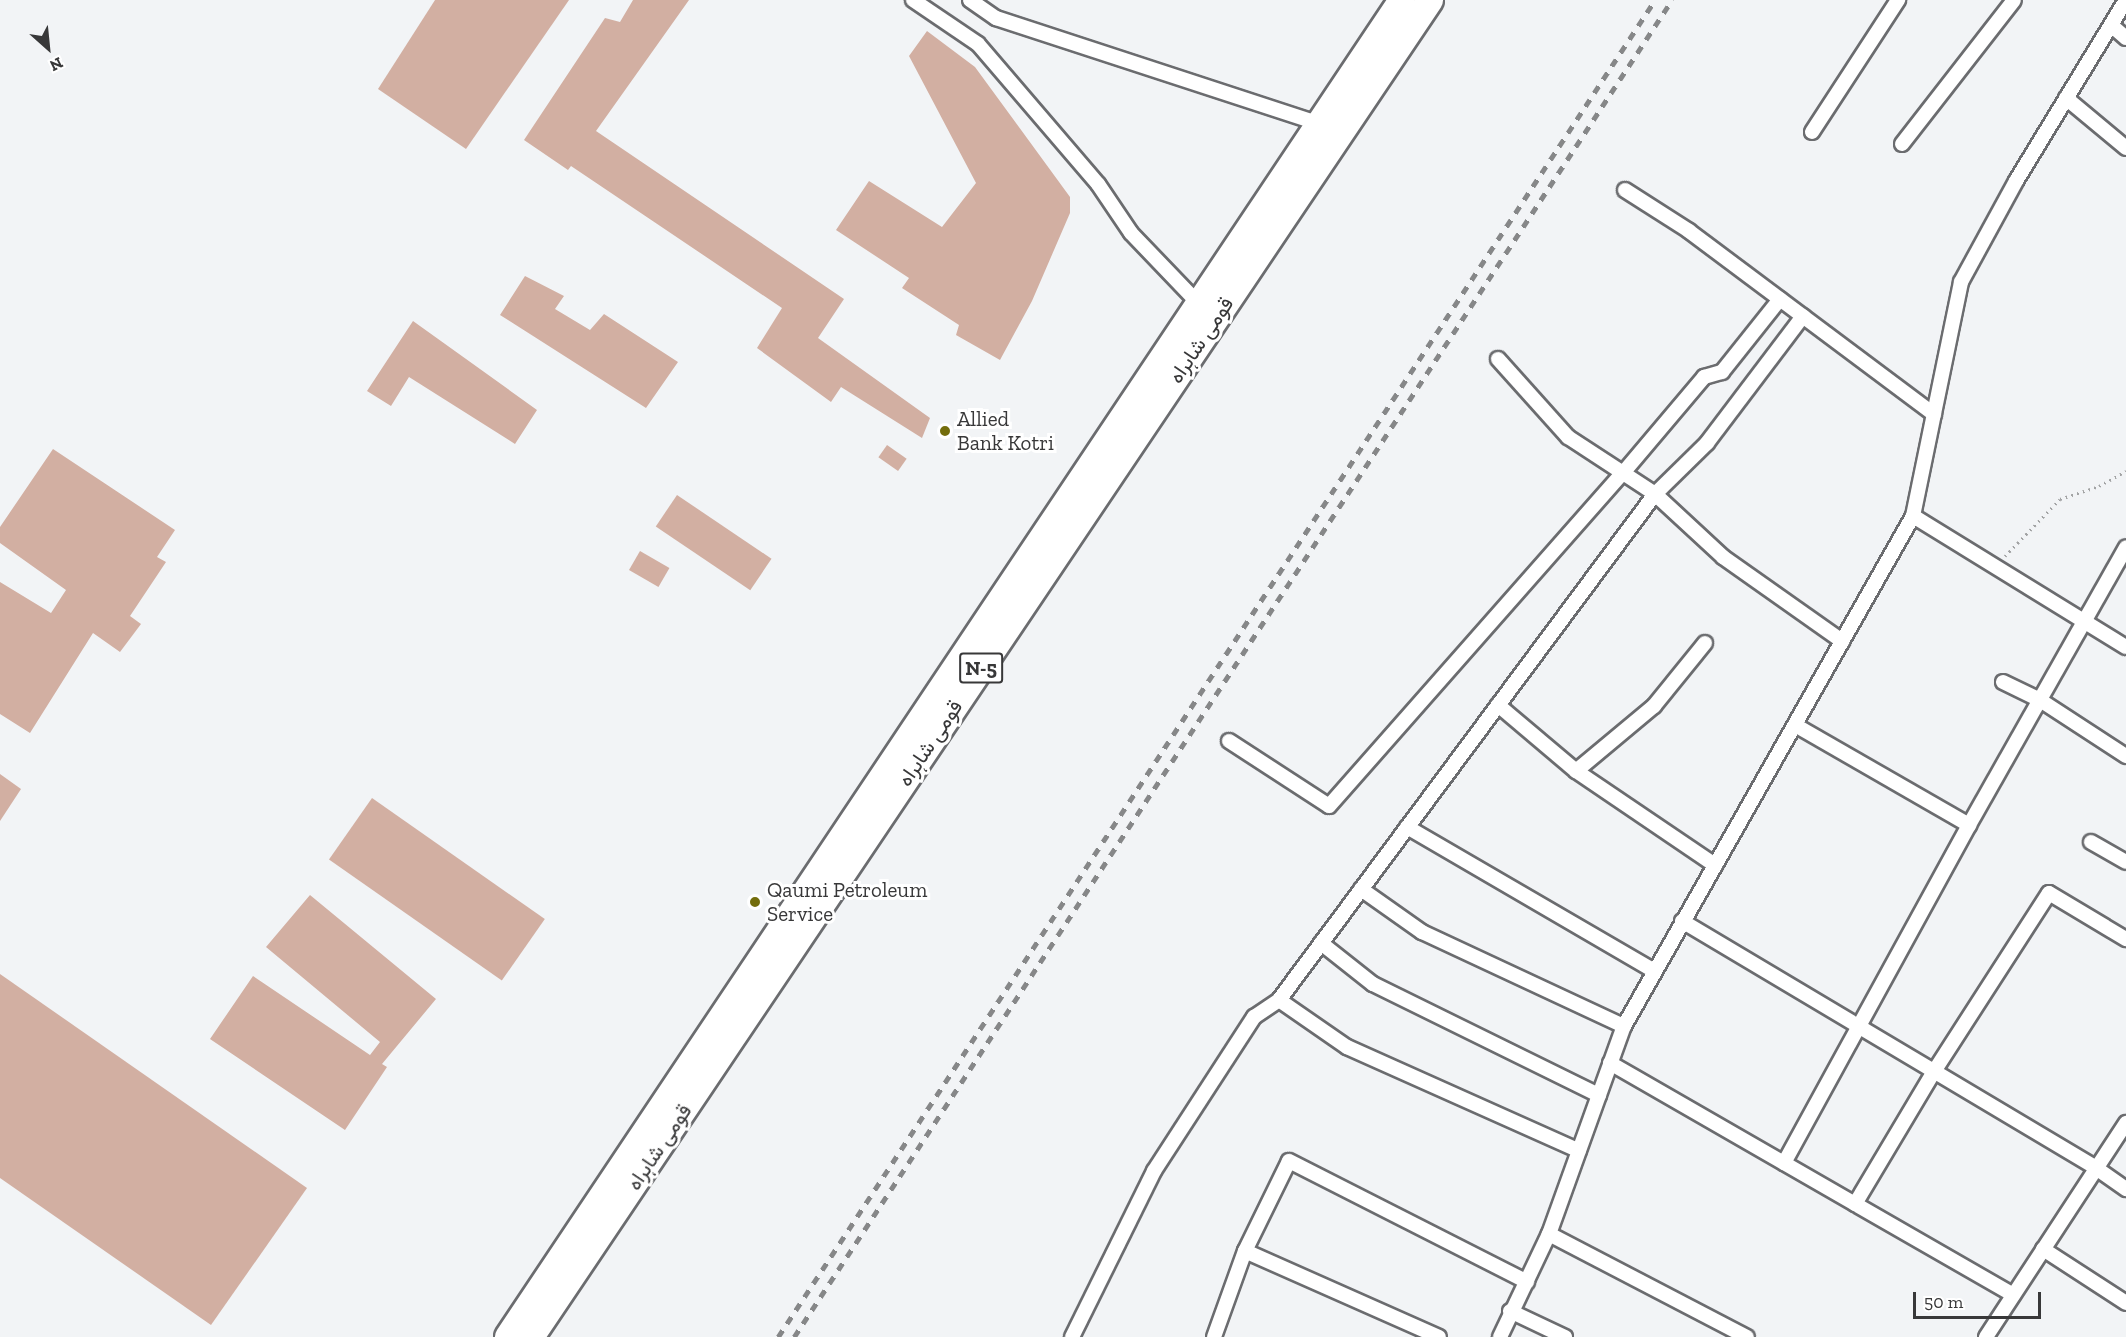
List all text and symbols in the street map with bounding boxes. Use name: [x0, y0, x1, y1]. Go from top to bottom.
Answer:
north arrow: [18, 18, 78, 78]
text: N: [47, 53, 66, 76]
street label: قومی شاہراہ: [1163, 292, 1239, 388]
place label: Allied Bank Kotri: [957, 406, 1054, 456]
marker: Allied Bank Kotri: [938, 424, 952, 438]
road number: N-5: [958, 651, 1004, 685]
street label: قومی شاہراہ: [892, 695, 968, 791]
place label: Qaumi Petroleum Service: [767, 877, 927, 927]
marker: Qaumi Petroleum Service: [748, 895, 762, 909]
street label: قومی شاہراہ: [621, 1099, 697, 1195]
scale bar: [1916, 1280, 2044, 1318]
text: 50 m: [1924, 1291, 1963, 1313]

